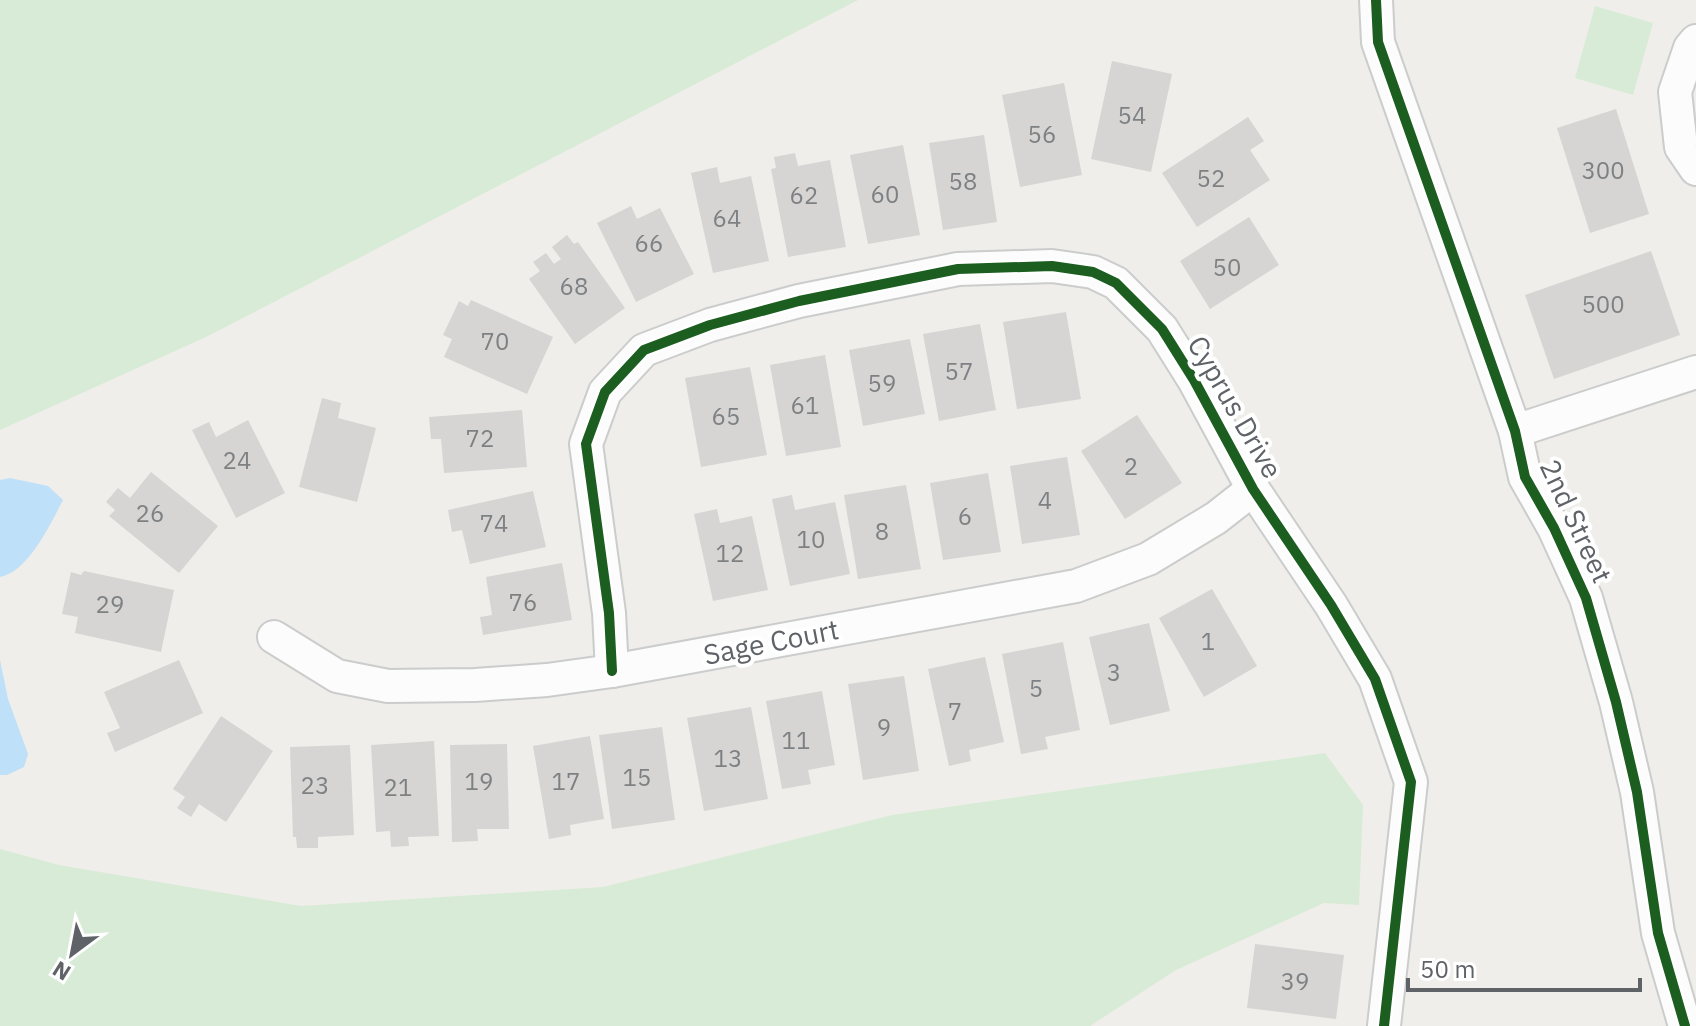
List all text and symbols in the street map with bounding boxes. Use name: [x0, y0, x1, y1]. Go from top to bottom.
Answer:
house number: 54: [1118, 99, 1146, 131]
house number: 56: [1028, 118, 1056, 150]
house number: 300: [1581, 154, 1625, 186]
house number: 52: [1197, 162, 1225, 194]
house number: 58: [949, 165, 977, 197]
house number: 60: [871, 178, 899, 210]
house number: 62: [790, 179, 818, 211]
house number: 64: [713, 202, 741, 234]
house number: 66: [635, 227, 663, 259]
house number: 50: [1213, 251, 1241, 283]
house number: 68: [560, 270, 588, 302]
house number: 500: [1581, 288, 1625, 320]
house number: 70: [481, 325, 509, 357]
street label: Cyprus Drive: [1180, 329, 1291, 485]
house number: 57: [945, 355, 973, 387]
house number: 59: [868, 367, 896, 399]
house number: 61: [791, 389, 819, 421]
house number: 65: [712, 400, 740, 432]
house number: 72: [466, 422, 494, 454]
house number: 24: [223, 444, 251, 476]
house number: 2: [1124, 450, 1138, 482]
street label: 2nd Street: [1532, 453, 1621, 589]
house number: 4: [1038, 484, 1052, 516]
house number: 26: [136, 497, 164, 529]
house number: 6: [958, 500, 972, 532]
house number: 74: [480, 507, 508, 539]
house number: 8: [875, 515, 889, 547]
house number: 10: [797, 523, 825, 555]
house number: 12: [716, 537, 744, 569]
house number: 76: [509, 586, 537, 618]
house number: 29: [96, 588, 124, 620]
street label: Sage Court: [700, 610, 842, 673]
house number: 1: [1201, 625, 1215, 657]
house number: 3: [1107, 656, 1121, 688]
house number: 5: [1029, 672, 1043, 704]
house number: 7: [948, 695, 962, 727]
house number: 9: [877, 711, 891, 743]
house number: 11: [782, 724, 810, 756]
house number: 13: [714, 742, 742, 774]
house number: 15: [623, 761, 651, 793]
house number: 19: [465, 765, 493, 797]
house number: 17: [552, 765, 580, 797]
house number: 23: [301, 769, 329, 801]
house number: 21: [384, 771, 412, 803]
north arrow: [32, 914, 112, 994]
scale bar: [1408, 942, 1640, 992]
text: 50 m: [1420, 953, 1475, 985]
text: N: [47, 955, 76, 988]
house number: 39: [1281, 965, 1309, 997]

